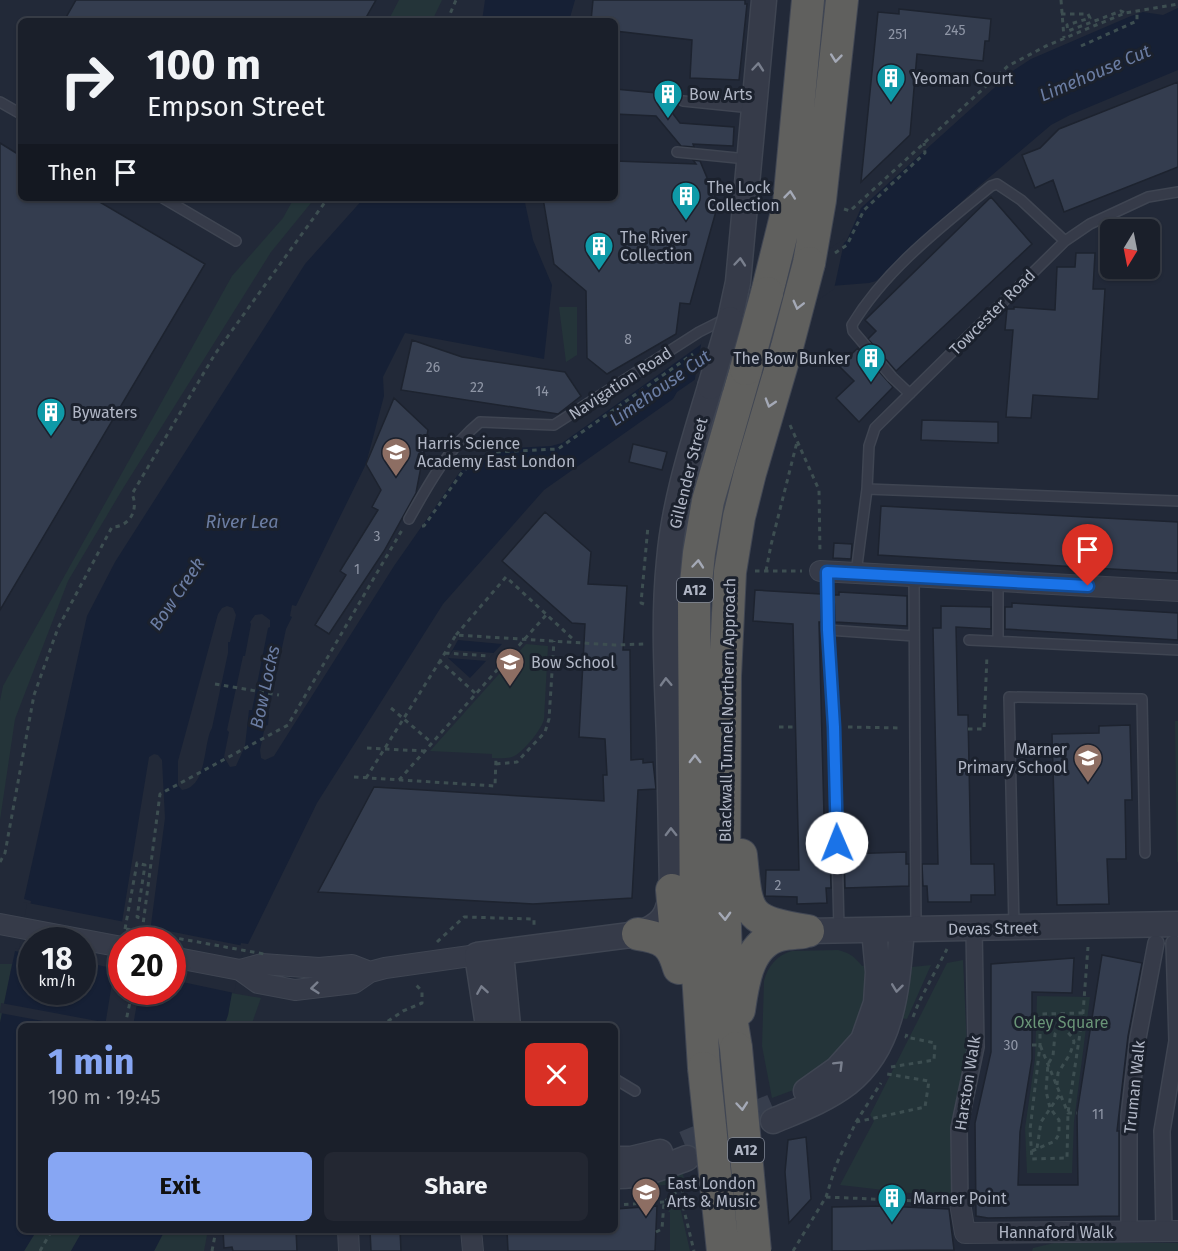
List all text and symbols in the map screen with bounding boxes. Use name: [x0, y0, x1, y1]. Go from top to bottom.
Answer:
house number: 245: [945, 22, 965, 39]
house number: 251: [888, 26, 908, 43]
text: 100 m: [147, 40, 261, 90]
water label: Limehouse Cut: [1036, 40, 1154, 106]
icon: right: [48, 42, 126, 120]
one-way arrow: [830, 54, 842, 63]
building icon: Yeoman Court: [875, 62, 907, 104]
one-way arrow: [751, 63, 764, 72]
place label: Yeoman Court: [912, 69, 1013, 88]
building icon: Bow Arts: [652, 78, 684, 120]
place label: Bow Arts: [689, 85, 752, 104]
text: Empson Street: [147, 91, 325, 123]
icon: arrive: [109, 156, 142, 189]
text: Then: [48, 159, 97, 186]
place label: The Lock Collection: [707, 178, 780, 215]
building icon: The Lock Collection: [670, 180, 702, 222]
one-way arrow: [783, 191, 796, 200]
north arrow: [1100, 219, 1160, 279]
map controls: [1100, 219, 1160, 279]
place label: The River Collection: [620, 228, 693, 265]
building icon: The River Collection: [583, 230, 615, 272]
one-way arrow: [733, 257, 746, 266]
street label: Towcester Road: [946, 266, 1039, 359]
one-way arrow: [793, 299, 805, 310]
house number: 8: [624, 331, 632, 348]
building icon: The Bow Bunker: [855, 342, 887, 384]
street label: Navigation Road: [565, 343, 675, 424]
water label: Limehouse Cut: [605, 345, 715, 431]
place label: The Bow Bunker: [733, 349, 851, 368]
house number: 26: [426, 359, 440, 376]
house number: 22: [470, 379, 484, 396]
house number: 14: [535, 383, 549, 400]
building icon: Bywaters: [35, 396, 67, 438]
one-way arrow: [765, 397, 777, 408]
place label: Bywaters: [72, 403, 137, 422]
street label: Gillender Street: [665, 415, 712, 531]
place label: Harris Science Academy East London: [417, 434, 575, 471]
school or university icon: Harris Science Academy East London: [380, 436, 412, 478]
water label: River Lea: [205, 511, 279, 533]
pin: [1062, 524, 1113, 586]
house number: 3: [374, 528, 381, 545]
icon: arrive: [1071, 533, 1104, 566]
water label: Bow Creek: [145, 553, 209, 635]
one-way arrow: [691, 559, 704, 568]
house number: 1: [354, 561, 360, 578]
road number: A12: [677, 578, 713, 602]
street label: Blackwall Tunnel Northern Approach: [716, 578, 739, 842]
water label: Bow Locks: [245, 644, 285, 730]
school or university icon: Bow School: [494, 646, 526, 688]
place label: Bow School: [531, 653, 615, 672]
one-way arrow: [660, 677, 673, 686]
place label: Marner Primary School: [958, 740, 1068, 777]
school or university icon: Marner Primary School: [1072, 742, 1104, 784]
one-way arrow: [689, 754, 701, 763]
position arrow: [805, 811, 869, 875]
one-way arrow: [665, 827, 677, 836]
house number: 2: [775, 877, 782, 894]
one-way arrow: [718, 911, 731, 920]
street label: Devas Street: [948, 918, 1039, 939]
speed limit sign: 20: [108, 927, 186, 1005]
text: 18: [41, 941, 73, 977]
text: km/h: [38, 972, 76, 990]
one-way arrow: [311, 981, 320, 994]
one-way arrow: [891, 983, 903, 992]
one-way arrow: [477, 986, 489, 995]
park label: Oxley Square: [1014, 1013, 1108, 1032]
street label: Harston Walk: [951, 1034, 984, 1132]
house number: 30: [1004, 1037, 1019, 1054]
street label: Truman Walk: [1120, 1039, 1149, 1135]
text: 1 min: [48, 1040, 135, 1084]
button: close: [525, 1043, 588, 1106]
one-way arrow: [832, 1062, 843, 1073]
text: 190 m · 19:45: [48, 1085, 160, 1109]
one-way arrow: [735, 1102, 748, 1111]
house number: 11: [1092, 1106, 1104, 1123]
road number: A12: [728, 1138, 764, 1162]
button: Exit: [48, 1152, 312, 1221]
button: Share: [324, 1152, 588, 1221]
place label: East London Arts & Music: [667, 1174, 757, 1211]
school or university icon: East London Arts & Music: [630, 1176, 662, 1218]
building icon: Marner Point: [876, 1182, 908, 1224]
place label: Marner Point: [913, 1189, 1007, 1208]
street label: Hannaford Walk: [998, 1223, 1114, 1242]

